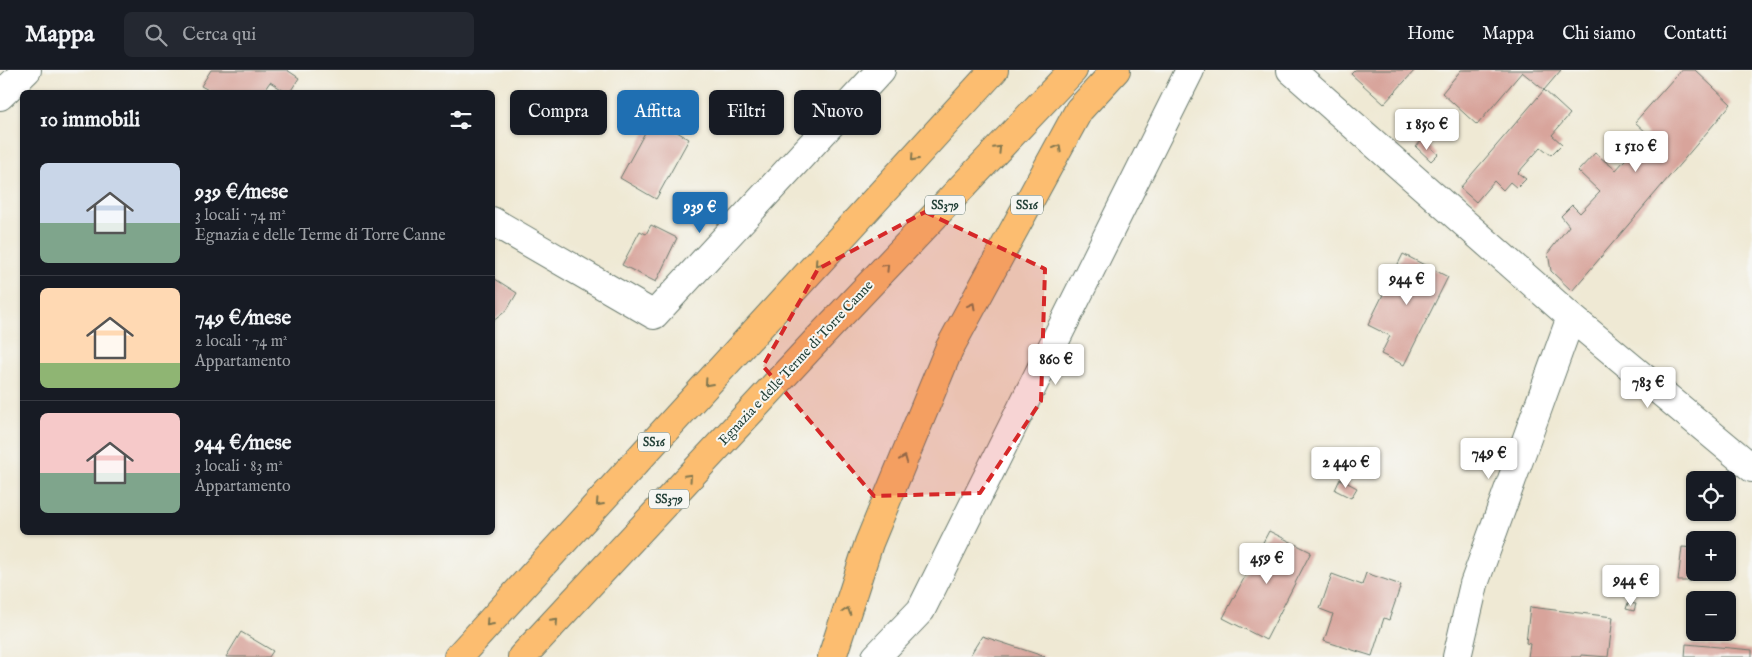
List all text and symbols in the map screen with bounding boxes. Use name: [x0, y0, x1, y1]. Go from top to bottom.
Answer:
search box: [124, 12, 474, 57]
text: Mappa: [25, 19, 94, 50]
icon: search: [142, 21, 170, 49]
text: Cerca qui: [182, 23, 256, 47]
text: Home: [1407, 23, 1454, 46]
text: Mappa: [1482, 23, 1534, 46]
text: Chi siamo: [1562, 23, 1636, 46]
text: Contatti: [1664, 23, 1727, 46]
chip: Compra: [510, 90, 607, 135]
chip: Affitta: [617, 90, 699, 135]
chip: Filtri: [709, 90, 784, 135]
chip: Nuovo: [794, 90, 881, 135]
icon: filters: [447, 106, 475, 134]
text: 10 immobili: [40, 107, 140, 134]
pin: 1 850 €: [1381, 108, 1473, 151]
text: 1 850 €: [1406, 115, 1448, 135]
pin: 1 510 €: [1590, 131, 1682, 173]
text: 1 510 €: [1615, 137, 1657, 157]
one-way arrow: [1052, 144, 1062, 153]
one-way arrow: [992, 145, 1001, 154]
one-way arrow: [911, 152, 920, 161]
text: 939 €/mese: [195, 179, 288, 206]
icon: home: [80, 183, 140, 243]
pin: 939 €: [665, 191, 735, 234]
road number: SS379: [925, 196, 965, 214]
road number: SS16: [1011, 196, 1043, 214]
text: 939 €: [684, 198, 716, 218]
text: 3 locali · 74 m²: [195, 206, 286, 226]
text: Egnazia e delle Terme di Torre Canne: [195, 226, 446, 246]
one-way arrow: [815, 258, 824, 267]
one-way arrow: [880, 263, 889, 272]
pin: 944 €: [1372, 264, 1442, 306]
text: 944 €: [1389, 270, 1425, 290]
street label: Egnazia e delle Terme di Torre Canne: [715, 276, 878, 449]
one-way arrow: [966, 302, 976, 311]
text: 749 €/mese: [195, 305, 291, 332]
icon: home: [80, 308, 140, 368]
text: 2 locali · 74 m²: [195, 332, 287, 352]
pin: 860 €: [1021, 344, 1091, 386]
text: 860 €: [1039, 350, 1073, 370]
text: Appartamento: [195, 352, 291, 372]
pin: 783 €: [1613, 366, 1683, 409]
text: 783 €: [1632, 373, 1664, 393]
one-way arrow: [705, 378, 714, 387]
text: 944 €/mese: [195, 430, 291, 457]
road number: SS16: [638, 432, 670, 452]
icon: home: [80, 433, 140, 493]
pin: 749 €: [1454, 438, 1524, 480]
text: 749 €: [1471, 444, 1507, 464]
pin: 2 440 €: [1300, 446, 1392, 489]
text: 2 440 €: [1322, 453, 1370, 473]
one-way arrow: [898, 455, 908, 464]
text: 3 locali · 83 m²: [195, 457, 283, 477]
map controls: [1686, 471, 1736, 641]
button: locate: [1686, 471, 1736, 521]
one-way arrow: [683, 473, 692, 482]
text: Appartamento: [195, 477, 291, 497]
road number: SS379: [649, 489, 689, 508]
one-way arrow: [596, 498, 605, 507]
button: +: [1686, 531, 1736, 581]
pin: 459 €: [1232, 542, 1302, 585]
text: 459 €: [1250, 549, 1284, 569]
pin: 944 €: [1596, 564, 1666, 607]
text: 944 €: [1613, 571, 1649, 591]
button: −: [1686, 591, 1736, 641]
one-way arrow: [841, 607, 851, 615]
one-way arrow: [486, 618, 495, 627]
one-way arrow: [549, 618, 558, 627]

